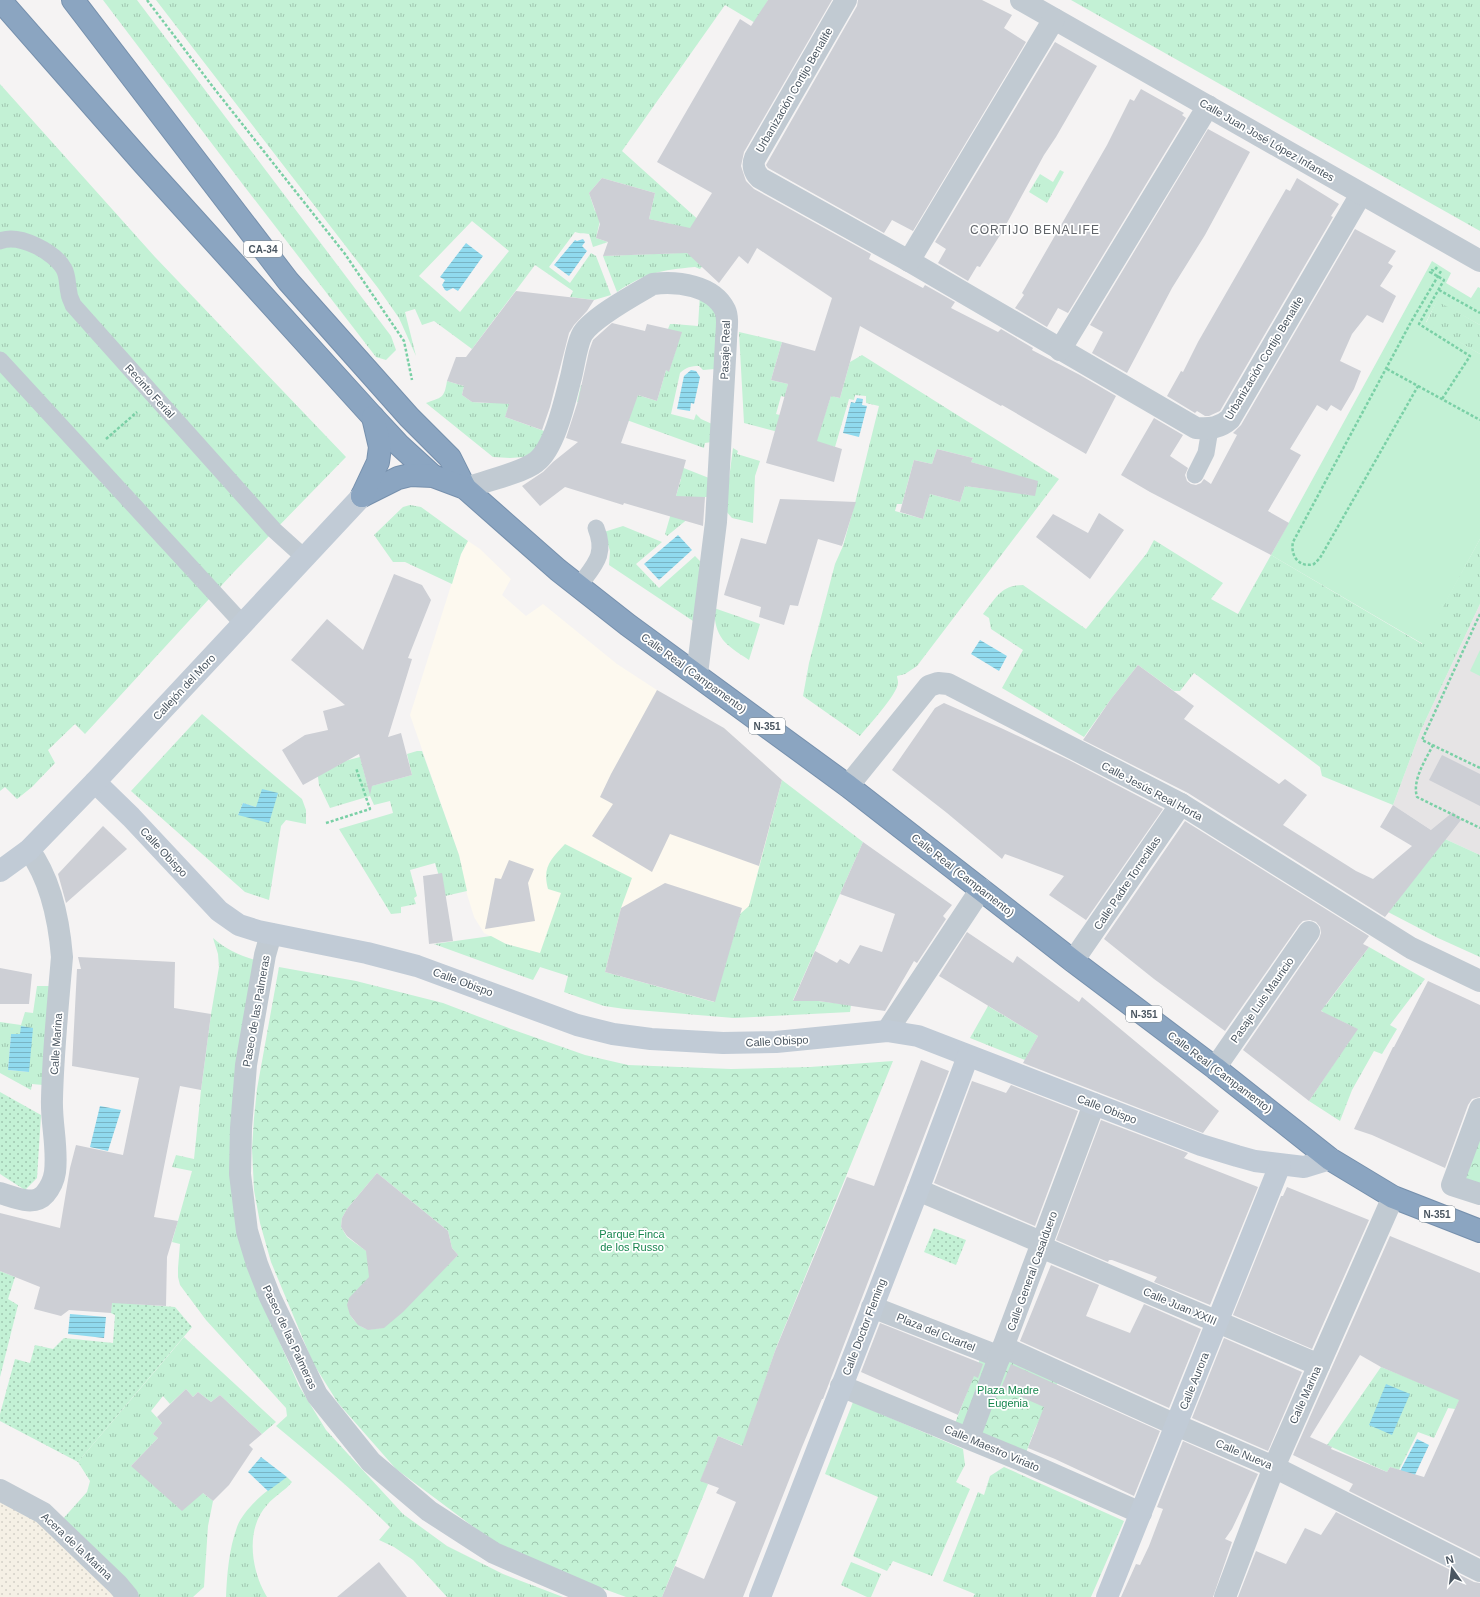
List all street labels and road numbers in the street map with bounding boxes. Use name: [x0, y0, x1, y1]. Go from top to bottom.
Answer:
street label: Urbanización Cortijo Benalife: [753, 26, 835, 154]
street label: Calle Juan José López Infantes: [1198, 96, 1337, 184]
road number: CA-34: [244, 241, 282, 257]
street label: Urbanización Cortijo Benalife: [1222, 294, 1306, 422]
street label: Pasaje Real: [718, 320, 732, 380]
street label: Recinto Ferial: [123, 362, 177, 420]
street label: Calle Real (Campamento): [639, 631, 749, 715]
street label: Callejón del Moro: [150, 652, 218, 722]
road number: N-351: [749, 718, 785, 734]
street label: Calle Jesús Real Horta: [1100, 759, 1205, 823]
street label: Calle Obispo: [138, 825, 190, 879]
street label: Calle Real (Campamento): [909, 831, 1017, 919]
street label: Calle Padre Torrecillas: [1091, 834, 1163, 932]
street label: Paseo de las Palmeras: [240, 954, 272, 1068]
street label: Pasaje Luis Mauricio: [1228, 955, 1296, 1045]
street label: Calle Obispo: [431, 966, 495, 998]
road number: N-351: [1126, 1006, 1162, 1022]
street label: Calle Marina: [48, 1012, 64, 1075]
street label: Calle Real (Campamento): [1166, 1029, 1274, 1115]
street label: Calle Obispo: [745, 1033, 809, 1049]
street label: Calle Obispo: [1075, 1092, 1139, 1126]
road number: N-351: [1419, 1206, 1455, 1222]
street label: Calle General Casalduero: [1005, 1209, 1059, 1333]
street label: Calle Doctor Fleming: [840, 1277, 888, 1377]
street label: Paseo de las Palmeras: [261, 1283, 320, 1391]
street label: Calle Juan XXIII: [1141, 1285, 1219, 1327]
street label: Plaza del Cuartel: [895, 1311, 977, 1353]
street label: Calle Aurora: [1177, 1350, 1211, 1411]
street label: Calle Marina: [1287, 1364, 1323, 1426]
street label: Calle Maestro Viriato: [943, 1423, 1041, 1473]
street label: Calle Nueva: [1214, 1437, 1275, 1472]
street label: Acera de la Marina: [39, 1510, 115, 1582]

